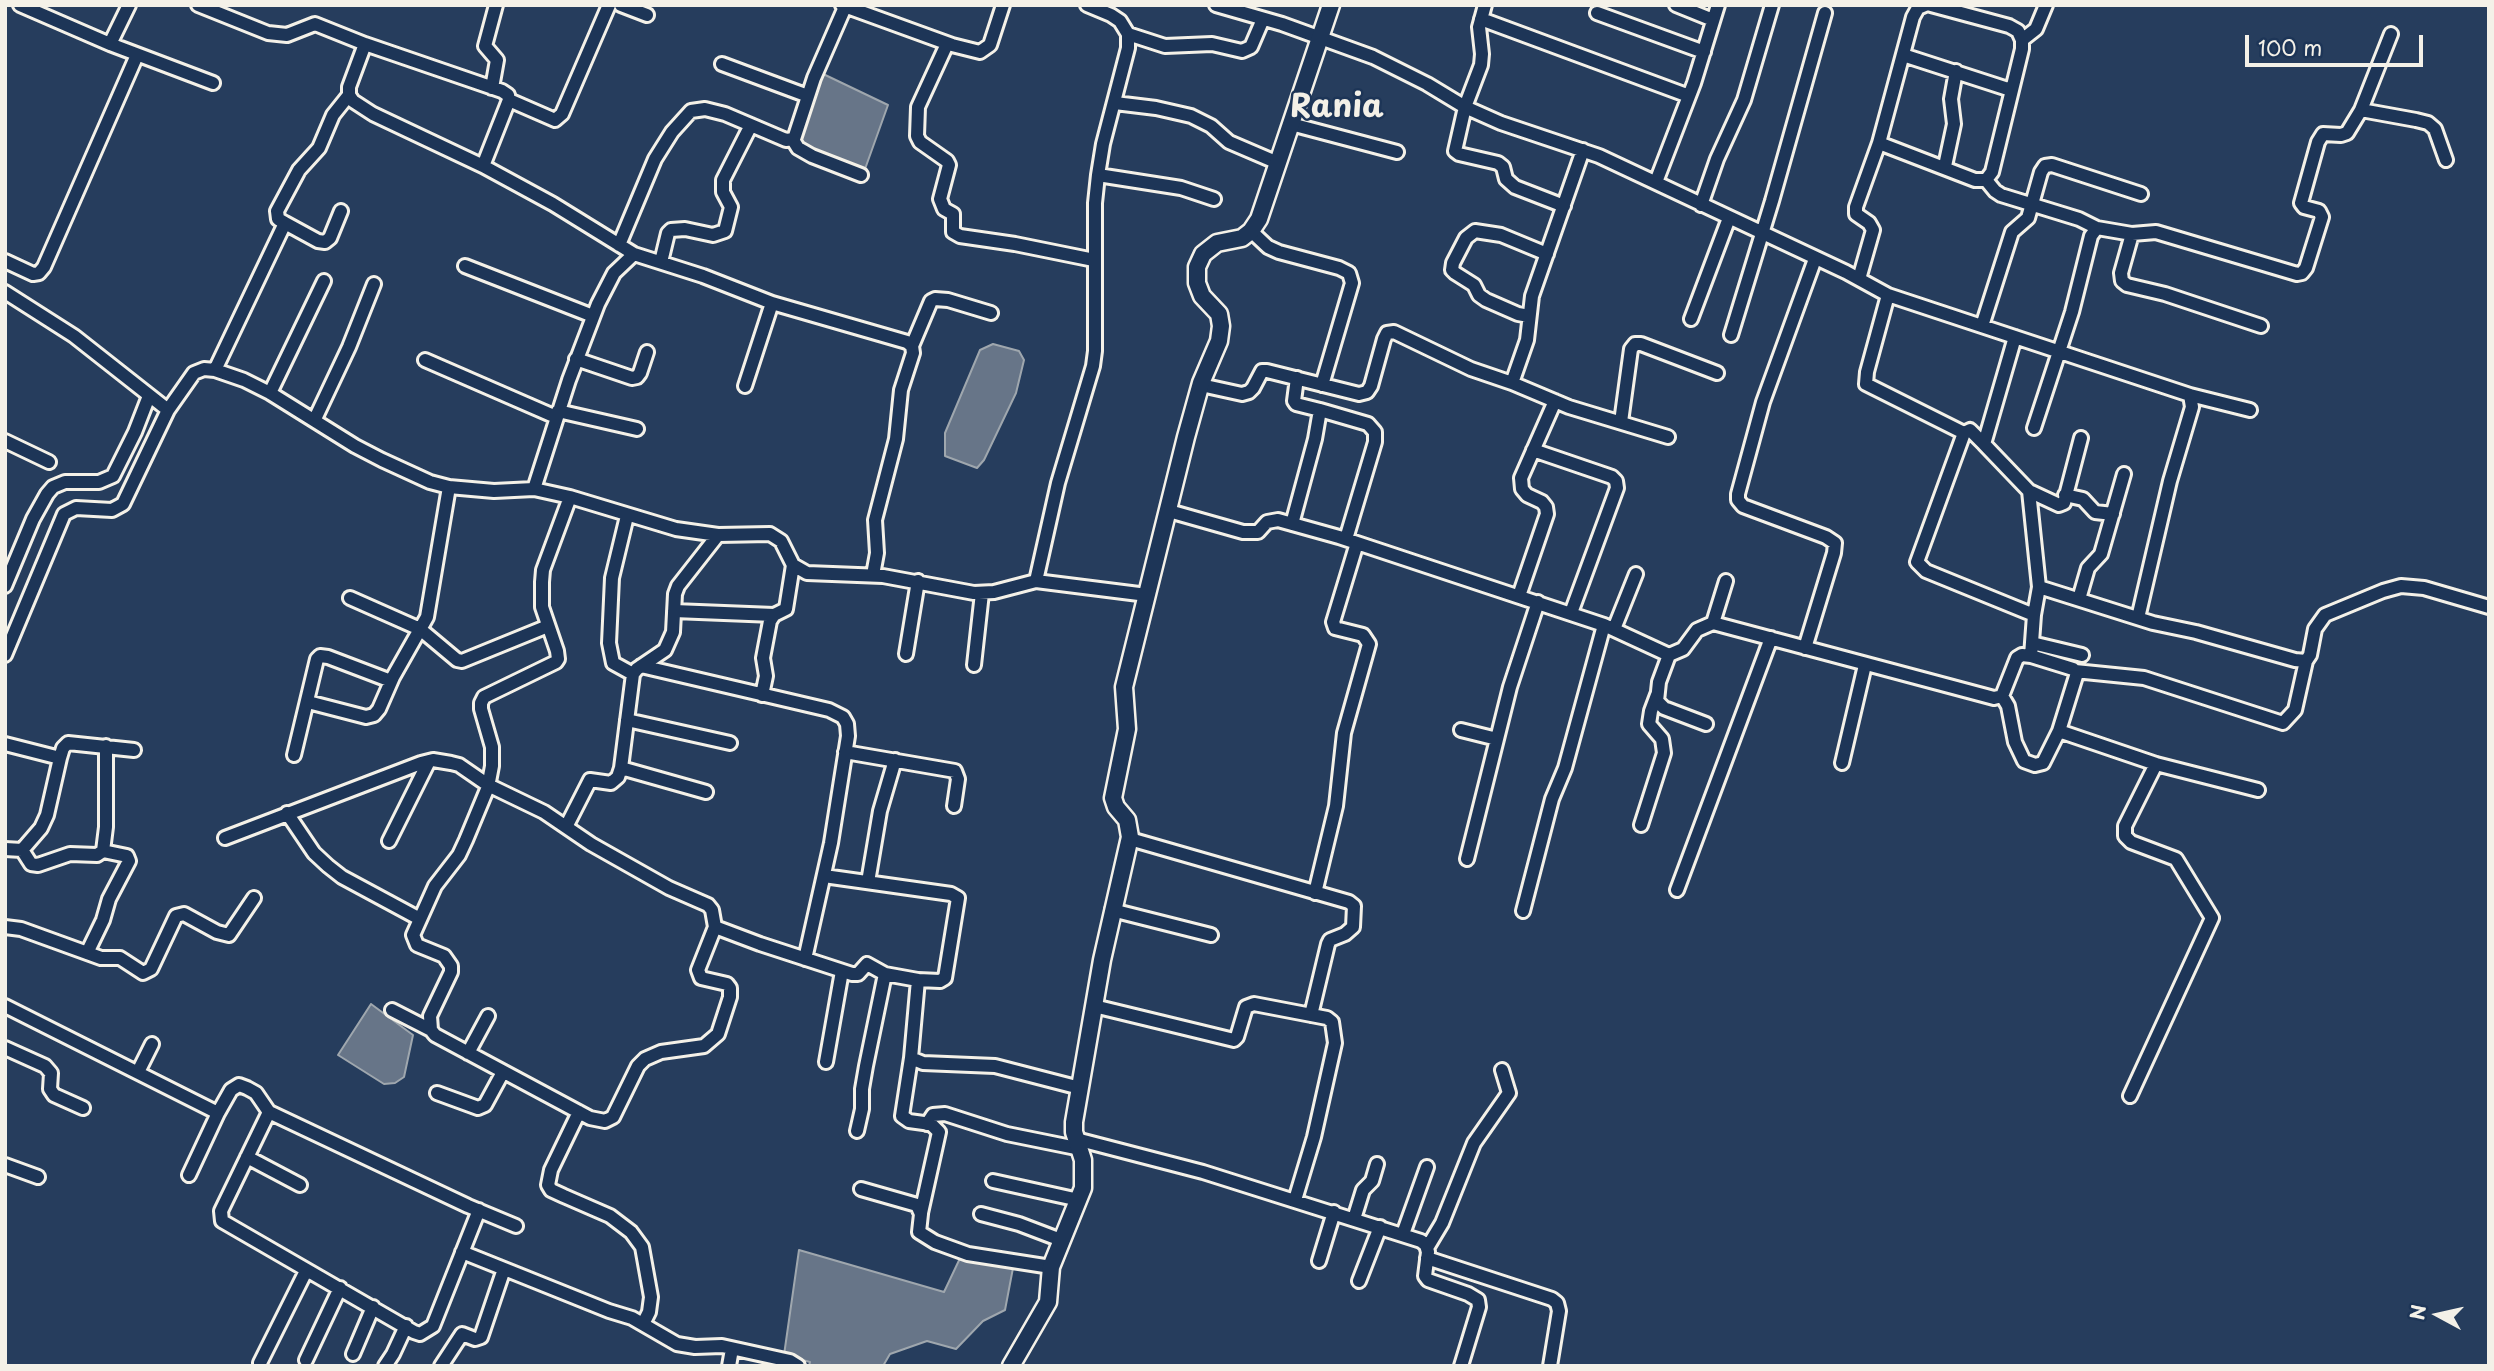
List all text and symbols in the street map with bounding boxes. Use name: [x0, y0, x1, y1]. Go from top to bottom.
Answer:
scale bar: [2249, 21, 2428, 65]
text: 100 m: [2258, 31, 2322, 63]
district label: Rania: [1290, 89, 1384, 127]
north arrow: [2403, 1280, 2473, 1350]
text: N: [2402, 1303, 2432, 1321]

